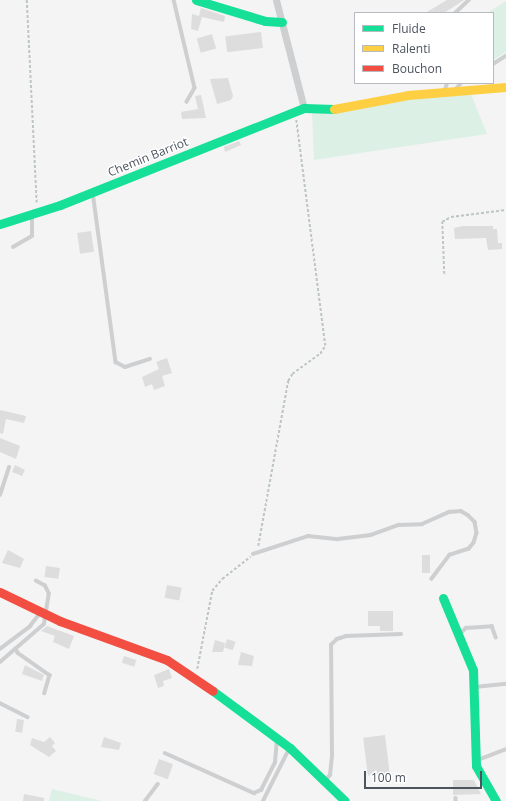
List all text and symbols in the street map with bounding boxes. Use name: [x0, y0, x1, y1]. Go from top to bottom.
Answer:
legend: [354, 12, 494, 84]
text: Fluide: [392, 20, 426, 37]
text: Ralenti: [392, 40, 431, 57]
text: Bouchon: [392, 60, 442, 77]
street label: Chemin Barriot: [106, 134, 190, 180]
scale bar: [366, 763, 484, 789]
text: 100 m: [371, 769, 406, 786]

